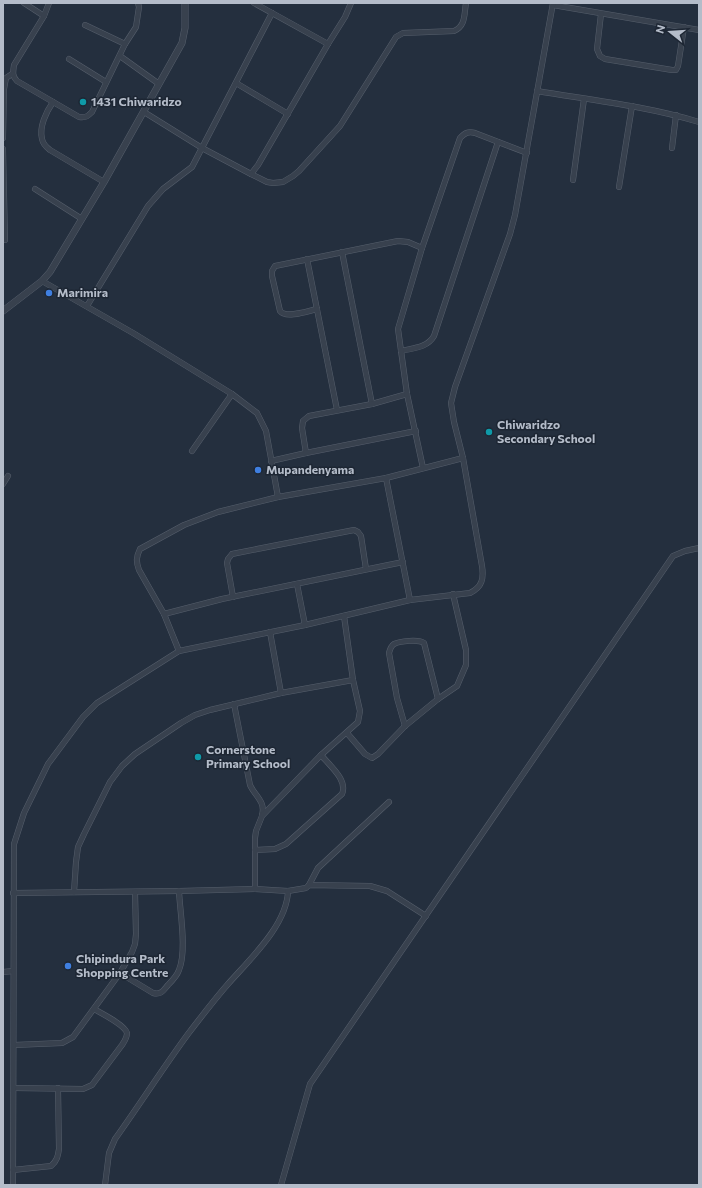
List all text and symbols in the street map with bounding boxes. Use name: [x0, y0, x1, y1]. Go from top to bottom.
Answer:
north arrow: [650, 12, 690, 52]
text: N: [653, 23, 667, 35]
place label: 1431 Chiwaridzo: [91, 94, 182, 108]
marker: 1431 Chiwaridzo: [78, 97, 88, 107]
place label: Marimira: [57, 285, 108, 299]
marker: Marimira: [44, 288, 54, 298]
place label: Chiwaridzo Secondary School: [497, 417, 595, 445]
marker: Chiwaridzo Secondary School: [484, 427, 494, 437]
place label: Mupandenyama: [266, 462, 354, 476]
marker: Mupandenyama: [253, 465, 263, 475]
place label: Cornerstone Primary School: [206, 742, 290, 770]
marker: Cornerstone Primary School: [193, 752, 203, 762]
place label: Chipindura Park Shopping Centre: [76, 951, 168, 979]
marker: Chipindura Park Shopping Centre: [63, 961, 73, 971]

